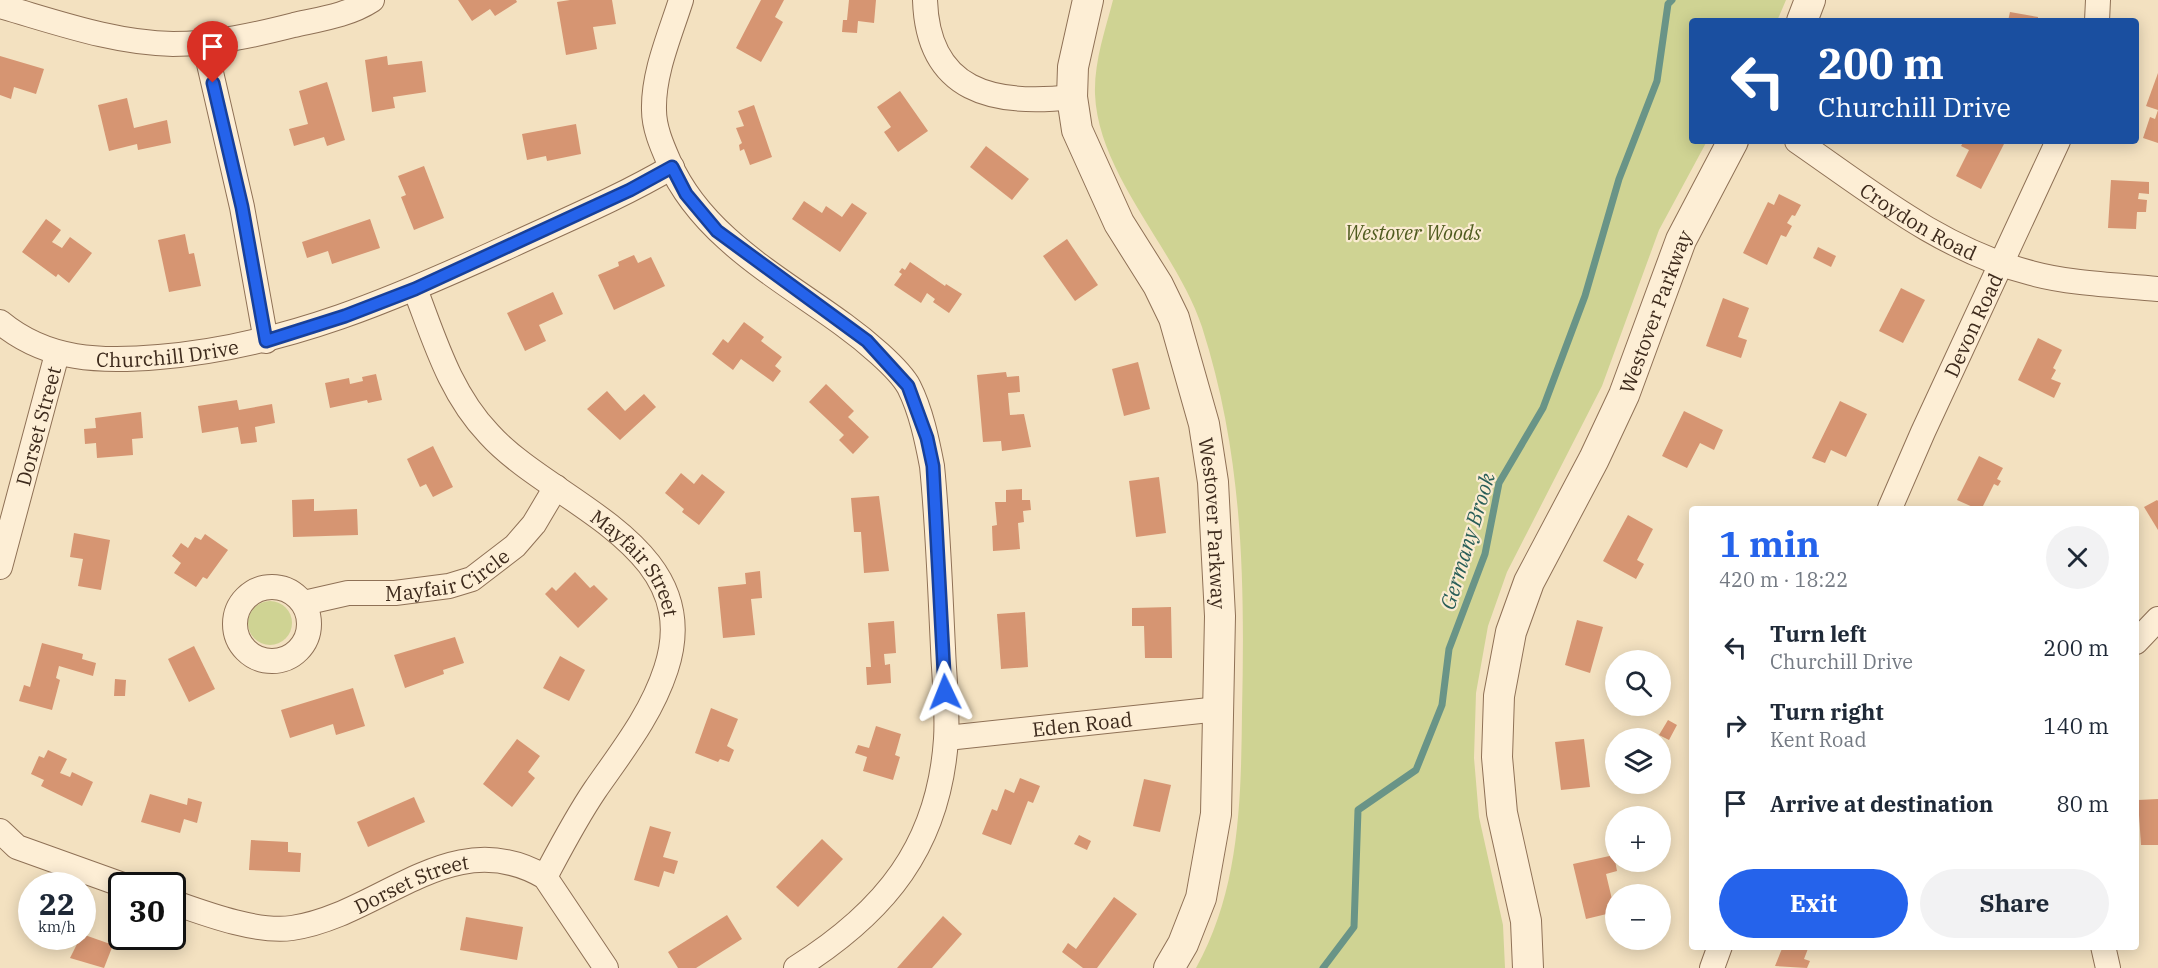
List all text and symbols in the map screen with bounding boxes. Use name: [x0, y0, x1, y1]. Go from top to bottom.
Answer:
pin: [187, 21, 238, 83]
icon: arrive: [196, 30, 229, 63]
text: 200 m: [1818, 36, 1944, 91]
icon: left: [1719, 42, 1797, 120]
text: Churchill Drive: [1818, 89, 2011, 124]
street label: Croydon Road: [1855, 176, 1982, 266]
park label: Westover Woods: [1345, 219, 1482, 246]
street label: Westover Parkway: [1612, 225, 1698, 397]
street label: Devon Road: [1937, 268, 2008, 381]
street label: Churchill Drive: [95, 332, 241, 373]
street label: Dorset Street: [9, 363, 67, 489]
street label: Westover Parkway: [1193, 435, 1233, 610]
water label: Germany Brook: [1433, 468, 1501, 613]
street label: Mayfair Street: [585, 503, 685, 618]
text: 1 min: [1719, 520, 1820, 567]
button: close: [2046, 526, 2109, 589]
street label: Mayfair Circle: [385, 542, 515, 607]
text: 420 m · 18:22: [1719, 566, 1848, 593]
text: Turn left: [1770, 619, 1866, 648]
icon: left: [1719, 631, 1752, 664]
text: 200 m: [2043, 633, 2109, 662]
text: Churchill Drive: [1770, 648, 1913, 675]
map controls: [1605, 650, 1671, 950]
button: search: [1605, 650, 1671, 716]
position arrow: [913, 660, 977, 724]
text: Turn right: [1770, 697, 1884, 726]
street label: Eden Road: [1031, 705, 1134, 742]
icon: right: [1719, 709, 1752, 742]
text: 140 m: [2043, 711, 2109, 740]
text: Kent Road: [1770, 726, 1867, 753]
button: layers: [1605, 728, 1671, 794]
icon: arrive: [1719, 787, 1752, 820]
text: Arrive at destination: [1770, 789, 1993, 818]
text: 80 m: [2057, 789, 2109, 818]
button: +: [1605, 806, 1671, 872]
street label: Dorset Street: [349, 848, 471, 919]
button: Exit: [1719, 869, 1908, 938]
button: Share: [1920, 869, 2109, 938]
speed limit sign: 30: [108, 872, 186, 950]
text: 22: [39, 884, 75, 923]
button: −: [1605, 884, 1671, 950]
text: km/h: [38, 917, 76, 936]

